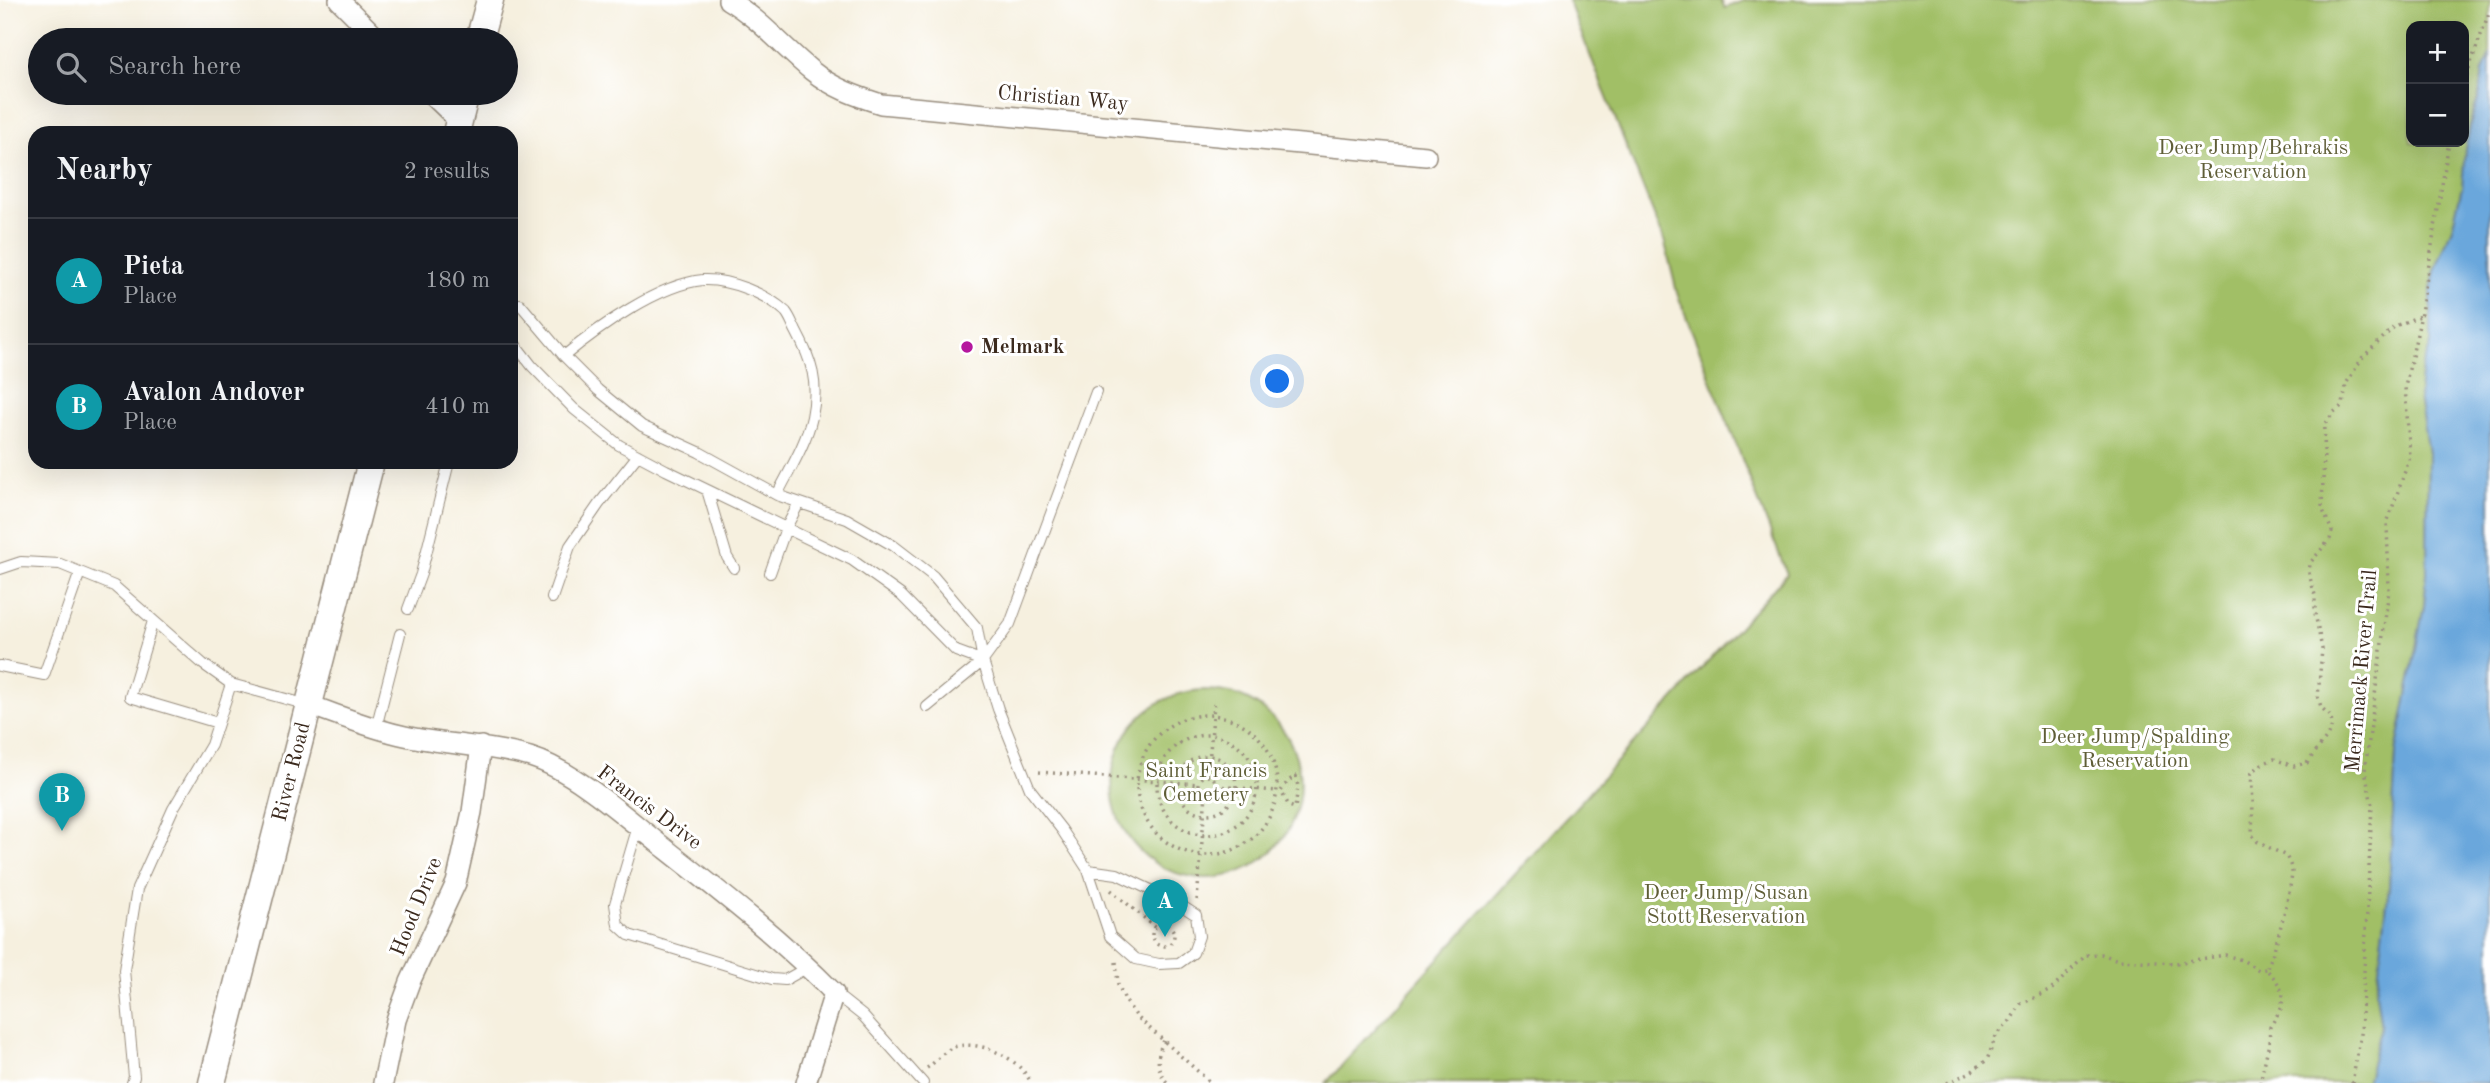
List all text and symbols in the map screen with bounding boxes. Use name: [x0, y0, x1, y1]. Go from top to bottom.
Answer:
map controls: [2406, 21, 2469, 147]
button: +: [2406, 21, 2469, 84]
search box: [28, 28, 518, 105]
icon: search: [52, 48, 90, 86]
text: Search here: [108, 54, 241, 80]
street label: Christian Way: [997, 83, 1129, 115]
button: −: [2406, 84, 2469, 147]
park label: Deer Jump/Behrakis Reservation: [2158, 138, 2348, 183]
text: Nearby: [56, 156, 153, 186]
text: 2 results: [404, 160, 490, 183]
text: Pieta: [123, 254, 184, 280]
text: A: [70, 269, 88, 292]
text: 180 m: [425, 269, 490, 292]
text: Place: [123, 285, 177, 308]
place label: Melmark: [981, 337, 1065, 358]
marker: Melmark: [959, 339, 975, 355]
your location: [1260, 364, 1294, 398]
text: Avalon Andover: [123, 380, 305, 406]
text: B: [71, 395, 87, 418]
text: 410 m: [425, 395, 490, 418]
text: Place: [123, 411, 177, 434]
street label: Merrimack River Trail: [2343, 568, 2381, 773]
street label: River Road: [270, 720, 315, 824]
park label: Deer Jump/Spalding Reservation: [2041, 727, 2230, 772]
park label: Saint Francis Cemetery: [1145, 761, 1267, 806]
street label: Francis Drive: [593, 762, 705, 854]
pin: B: [39, 773, 85, 831]
street label: Hood Drive: [388, 855, 446, 959]
pin: A: [1142, 879, 1188, 937]
park label: Deer Jump/Susan Stott Reservation: [1644, 883, 1808, 928]

